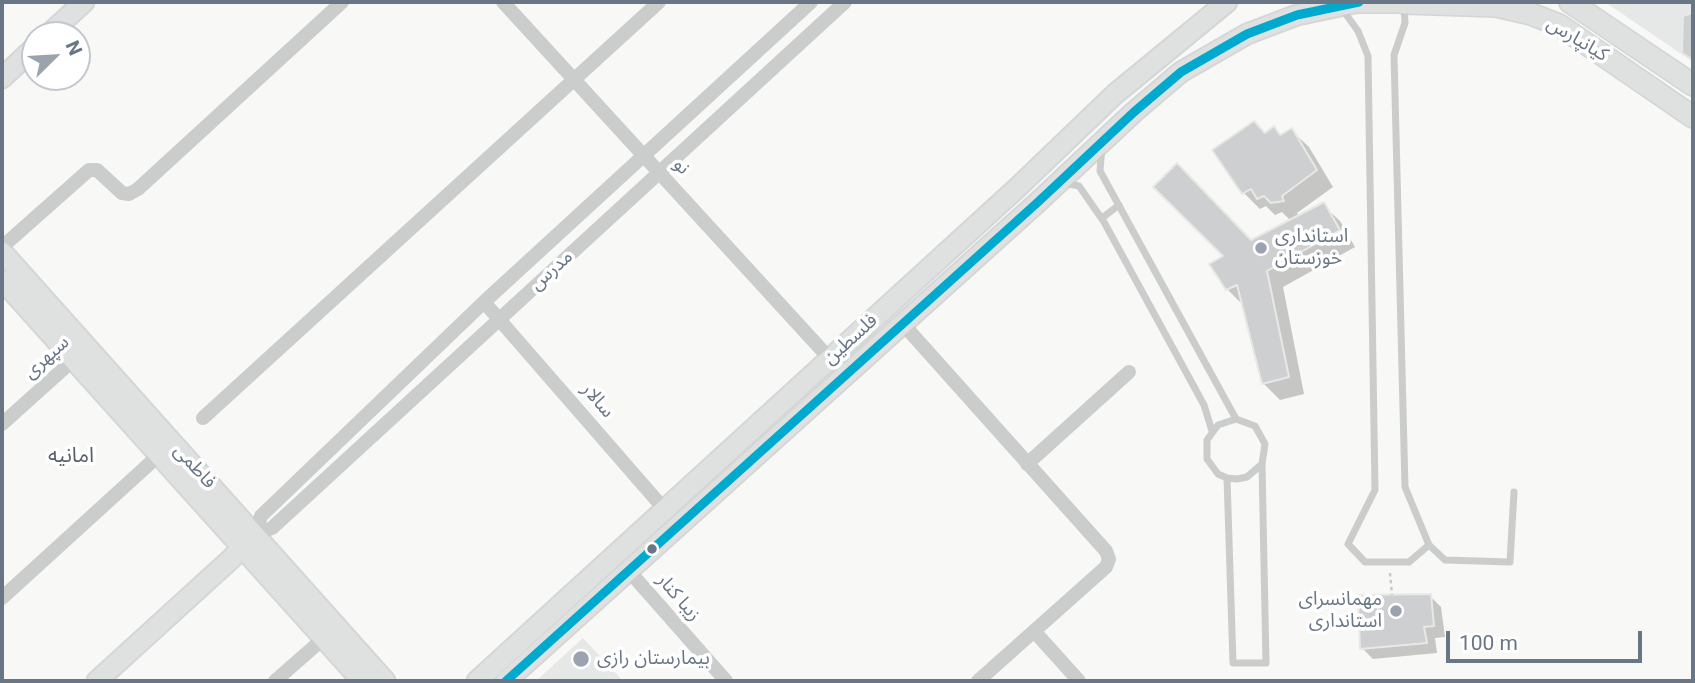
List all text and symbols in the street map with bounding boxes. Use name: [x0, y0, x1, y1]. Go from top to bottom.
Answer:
street label: کیانپارس: [1542, 13, 1612, 67]
north arrow: [21, 21, 91, 91]
text: N: [61, 37, 87, 59]
street label: نو: [668, 154, 694, 180]
place label: استانداری خوزستان: [1275, 226, 1348, 270]
marker: استانداری خوزستان: [1253, 240, 1269, 256]
street label: مدرس: [526, 246, 578, 296]
street label: فلسطین: [819, 310, 883, 370]
street label: سپهری: [19, 332, 75, 384]
street label: سالار: [576, 379, 618, 423]
street label: فاطمی: [168, 440, 220, 494]
district label: امانیه: [48, 444, 94, 470]
unlabelled marker: [645, 542, 659, 556]
street label: زیبا کنار: [651, 570, 705, 626]
place label: مهمانسرای استانداری: [1299, 589, 1382, 633]
marker: مهمانسرای استانداری: [1388, 603, 1404, 619]
scale bar: [1450, 616, 1646, 660]
text: 100 m: [1459, 631, 1518, 655]
place label: بیمارستان رازی: [597, 648, 710, 670]
marker: بیمارستان رازی: [571, 649, 591, 669]

